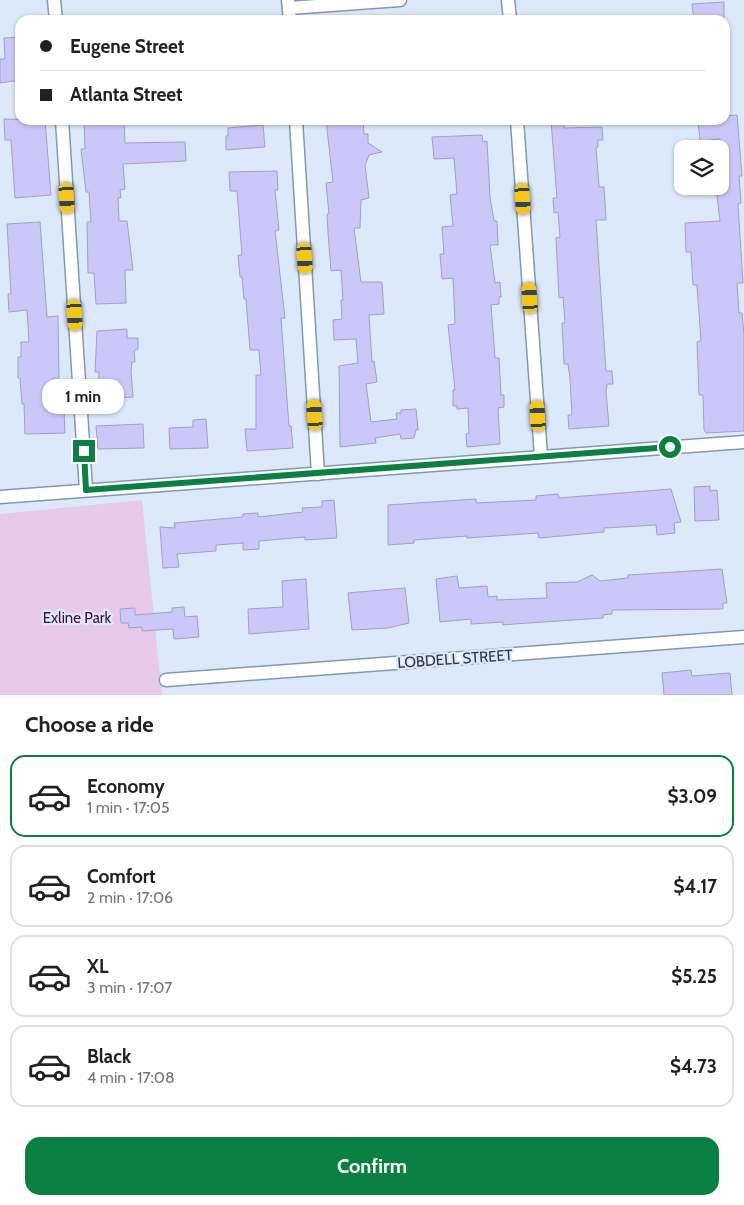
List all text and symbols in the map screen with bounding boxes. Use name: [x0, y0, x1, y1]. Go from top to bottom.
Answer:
text: Eugene Street: [70, 35, 184, 58]
text: Atlanta Street: [70, 83, 183, 106]
map controls: [674, 140, 729, 195]
button: layers: [674, 140, 729, 195]
car: [58, 183, 75, 213]
car: [514, 184, 531, 214]
car: [296, 243, 313, 273]
car: [521, 283, 538, 313]
car: [66, 300, 83, 330]
callout: 1 min: [43, 378, 125, 414]
text: 1 min: [65, 387, 101, 406]
car: [306, 400, 323, 430]
car: [529, 401, 546, 431]
route start: [659, 436, 681, 458]
route end: [73, 440, 95, 462]
park label: Exline Park: [43, 609, 112, 627]
street label: LOBDELL STREET: [397, 646, 513, 672]
text: Choose a ride: [25, 711, 154, 738]
icon: car: [27, 774, 72, 819]
text: Economy: [87, 775, 165, 798]
text: $3.09: [668, 785, 717, 808]
text: 1 min · 17:05: [87, 798, 170, 817]
icon: car: [27, 864, 72, 909]
text: Comfort: [87, 865, 156, 888]
text: $4.17: [674, 875, 717, 898]
text: 2 min · 17:06: [87, 888, 173, 907]
icon: car: [27, 954, 72, 999]
text: XL: [87, 955, 108, 978]
text: $5.25: [671, 965, 717, 988]
text: 3 min · 17:07: [87, 978, 172, 997]
icon: car: [27, 1044, 72, 1089]
text: Black: [87, 1045, 131, 1068]
text: $4.73: [670, 1055, 717, 1078]
text: 4 min · 17:08: [87, 1068, 175, 1087]
button: Confirm: [25, 1137, 719, 1195]

